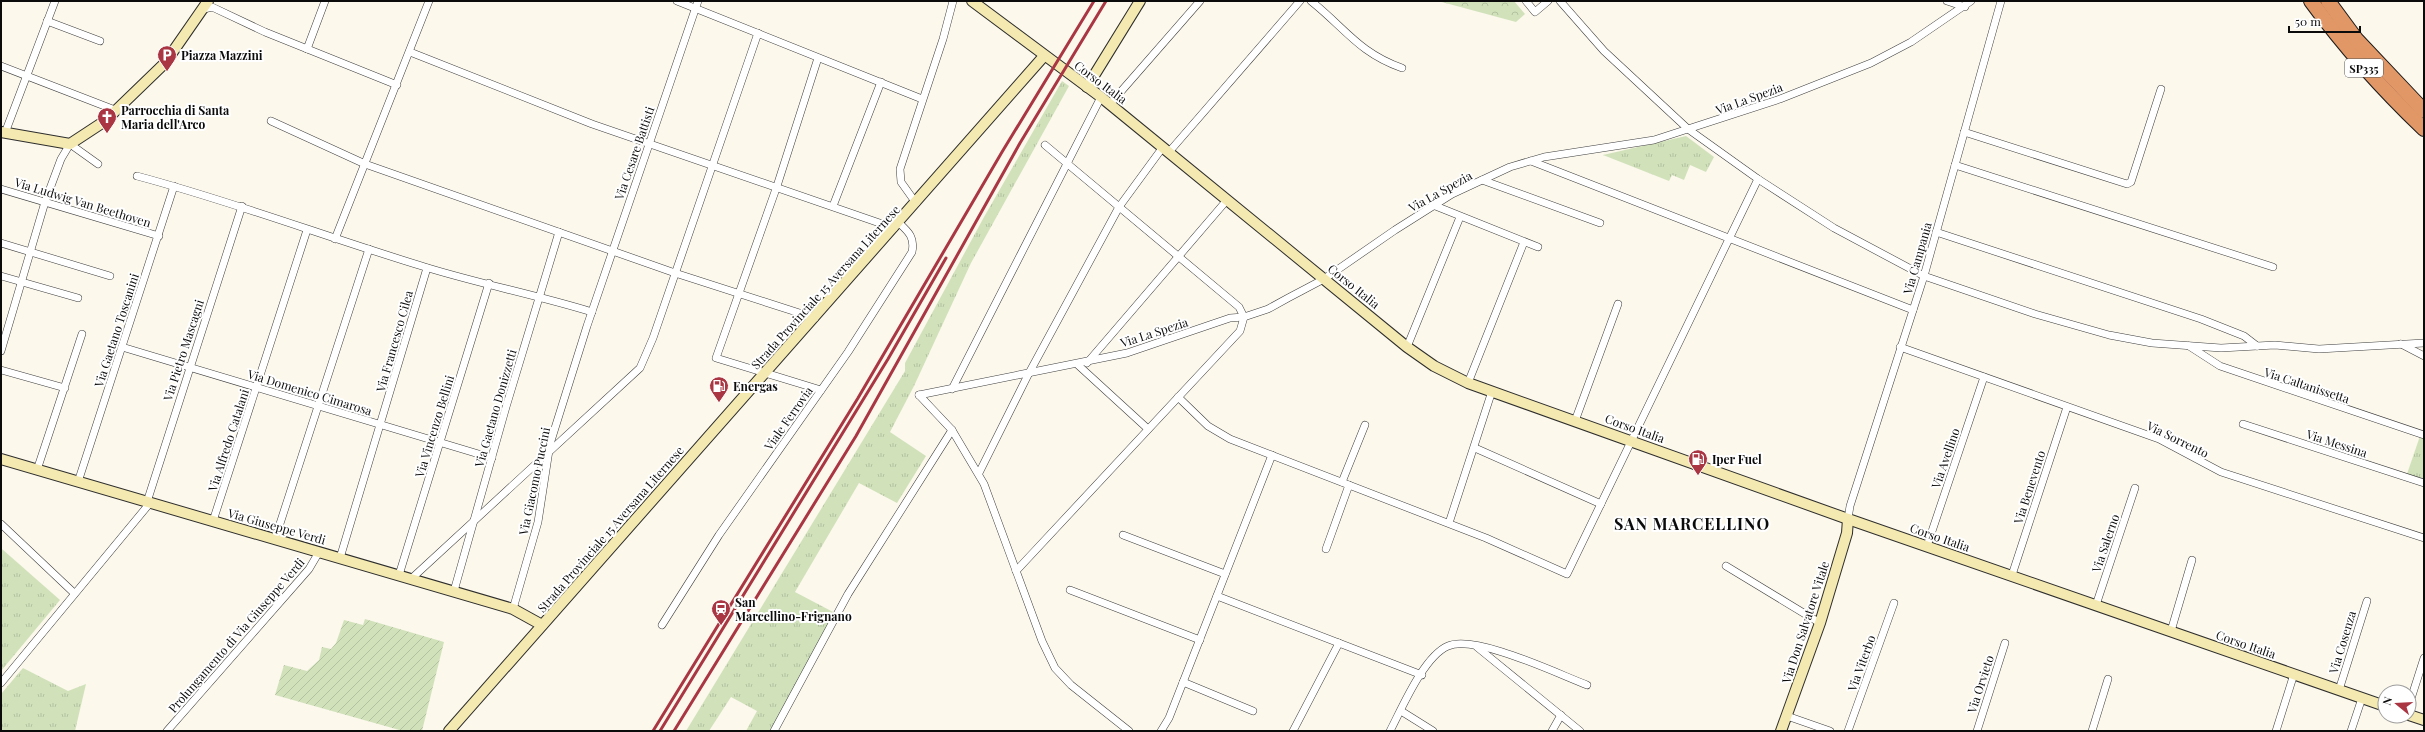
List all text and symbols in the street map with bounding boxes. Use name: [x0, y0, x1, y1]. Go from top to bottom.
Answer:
scale bar: [2289, 8, 2360, 34]
text: 50 m: [2295, 13, 2321, 29]
parking icon: Piazza Mazzini: [156, 44, 178, 72]
place label: Piazza Mazzini: [181, 47, 263, 63]
street label: Corso Italia: [1071, 57, 1131, 107]
road number: SP335: [2345, 59, 2383, 77]
street label: Via La Spezia: [1712, 78, 1785, 118]
place label: Parrocchia di Santa Maria dell'Arco: [121, 102, 230, 132]
street label: Via Cesare Battisti: [610, 104, 658, 203]
church icon: Parrocchia di Santa Maria dell'Arco: [96, 106, 118, 134]
street label: Via La Spezia: [1405, 167, 1475, 215]
street label: Via Ludwig Van Beethoven: [12, 173, 153, 230]
street label: Strada Provinciale 15 Aversana Liternese: [747, 202, 903, 372]
street label: Via Campania: [1899, 220, 1935, 297]
street label: Corso Italia: [1325, 260, 1383, 312]
street label: Via Gaetano Toscanini: [90, 271, 142, 390]
street label: Via Francesco Cilea: [372, 288, 416, 394]
street label: Via Pietro Mascagni: [159, 297, 207, 404]
street label: Via La Spezia: [1117, 314, 1190, 351]
street label: Via Gaetano Donizzetti: [470, 347, 520, 470]
street label: Via Caltanissetta: [2261, 363, 2352, 406]
street label: Via Domenico Cimarosa: [245, 365, 374, 419]
street label: Via Vincenzo Bellini: [411, 373, 457, 480]
fuel station icon: Energas: [708, 375, 730, 403]
place label: Energas: [733, 378, 778, 394]
street label: Viale Ferrovia: [760, 383, 816, 454]
street label: Via Alfredo Catalani: [204, 386, 252, 494]
street label: Corso Italia: [1603, 410, 1667, 446]
street label: Via Sorrento: [2143, 417, 2212, 461]
street label: Via Giacomo Puccini: [515, 425, 553, 537]
street label: Via Avellino: [1927, 425, 1963, 491]
street label: Via Messina: [2303, 425, 2370, 460]
street label: Strada Provinciale 15 Aversana Liternese: [533, 442, 687, 616]
fuel station icon: Iper Fuel: [1687, 448, 1709, 476]
street label: Via Benevento: [2009, 448, 2048, 527]
place label: Iper Fuel: [1712, 451, 1762, 467]
street label: Via Giuseppe Verdi: [225, 504, 328, 548]
street label: Via Salerno: [2087, 511, 2123, 575]
district label: SAN MARCELLINO: [1614, 513, 1770, 534]
street label: Corso Italia: [1908, 519, 1972, 555]
street label: Prolungamento di Via Giuseppe Verdi: [164, 554, 308, 716]
street label: Via Don Salvatore Vitale: [1777, 559, 1832, 686]
place label: San Marcellino-Frignano: [735, 594, 852, 624]
station icon: San Marcellino-Frignano: [710, 598, 732, 626]
street label: Via Cosenza: [2325, 609, 2359, 676]
street label: Corso Italia: [2214, 626, 2278, 662]
street label: Via Viterbo: [1843, 632, 1879, 694]
street label: Via Orvieto: [1963, 653, 1997, 716]
north arrow: [2377, 684, 2417, 724]
text: N: [2379, 695, 2395, 707]

